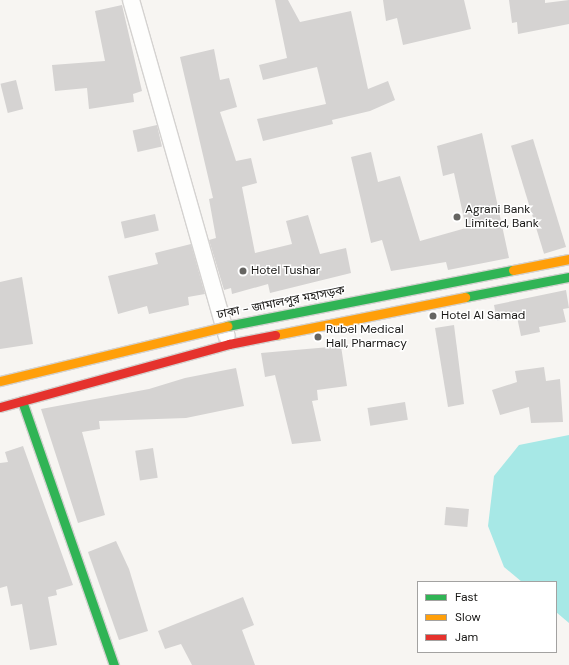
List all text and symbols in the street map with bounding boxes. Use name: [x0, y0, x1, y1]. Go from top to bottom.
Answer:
place label: Agrani Bank Limited, Bank: [465, 203, 539, 231]
marker: Agrani Bank Limited, Bank: [452, 212, 462, 222]
place label: Hotel Tushar: [251, 264, 320, 278]
marker: Hotel Tushar: [238, 266, 248, 276]
street label: ঢাকা - জামালপুর মহাসড়ক: [216, 284, 346, 322]
place label: Hotel Al Samad: [441, 309, 525, 323]
marker: Hotel Al Samad: [428, 311, 438, 321]
place label: Rubel Medical Hall, Pharmacy: [326, 323, 407, 351]
marker: Rubel Medical Hall, Pharmacy: [313, 332, 323, 342]
legend: [417, 581, 557, 653]
text: Fast: [455, 589, 478, 605]
text: Slow: [455, 609, 481, 625]
text: Jam: [455, 629, 478, 645]

